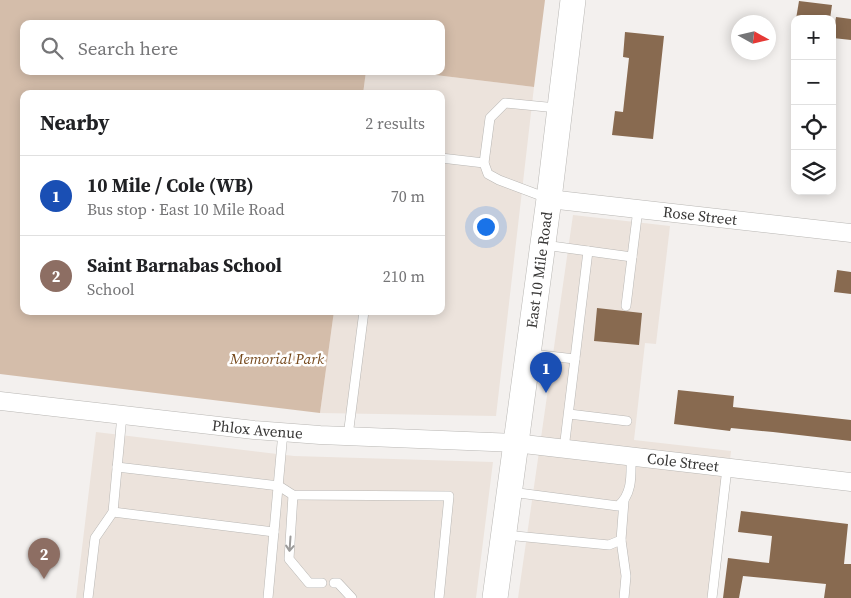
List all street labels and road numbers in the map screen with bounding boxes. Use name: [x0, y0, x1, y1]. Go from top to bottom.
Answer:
street label: Rose Street: [662, 201, 738, 230]
street label: East 10 Mile Road: [521, 210, 557, 330]
street label: Phlox Avenue: [211, 414, 304, 444]
street label: Cole Street: [646, 447, 720, 477]

